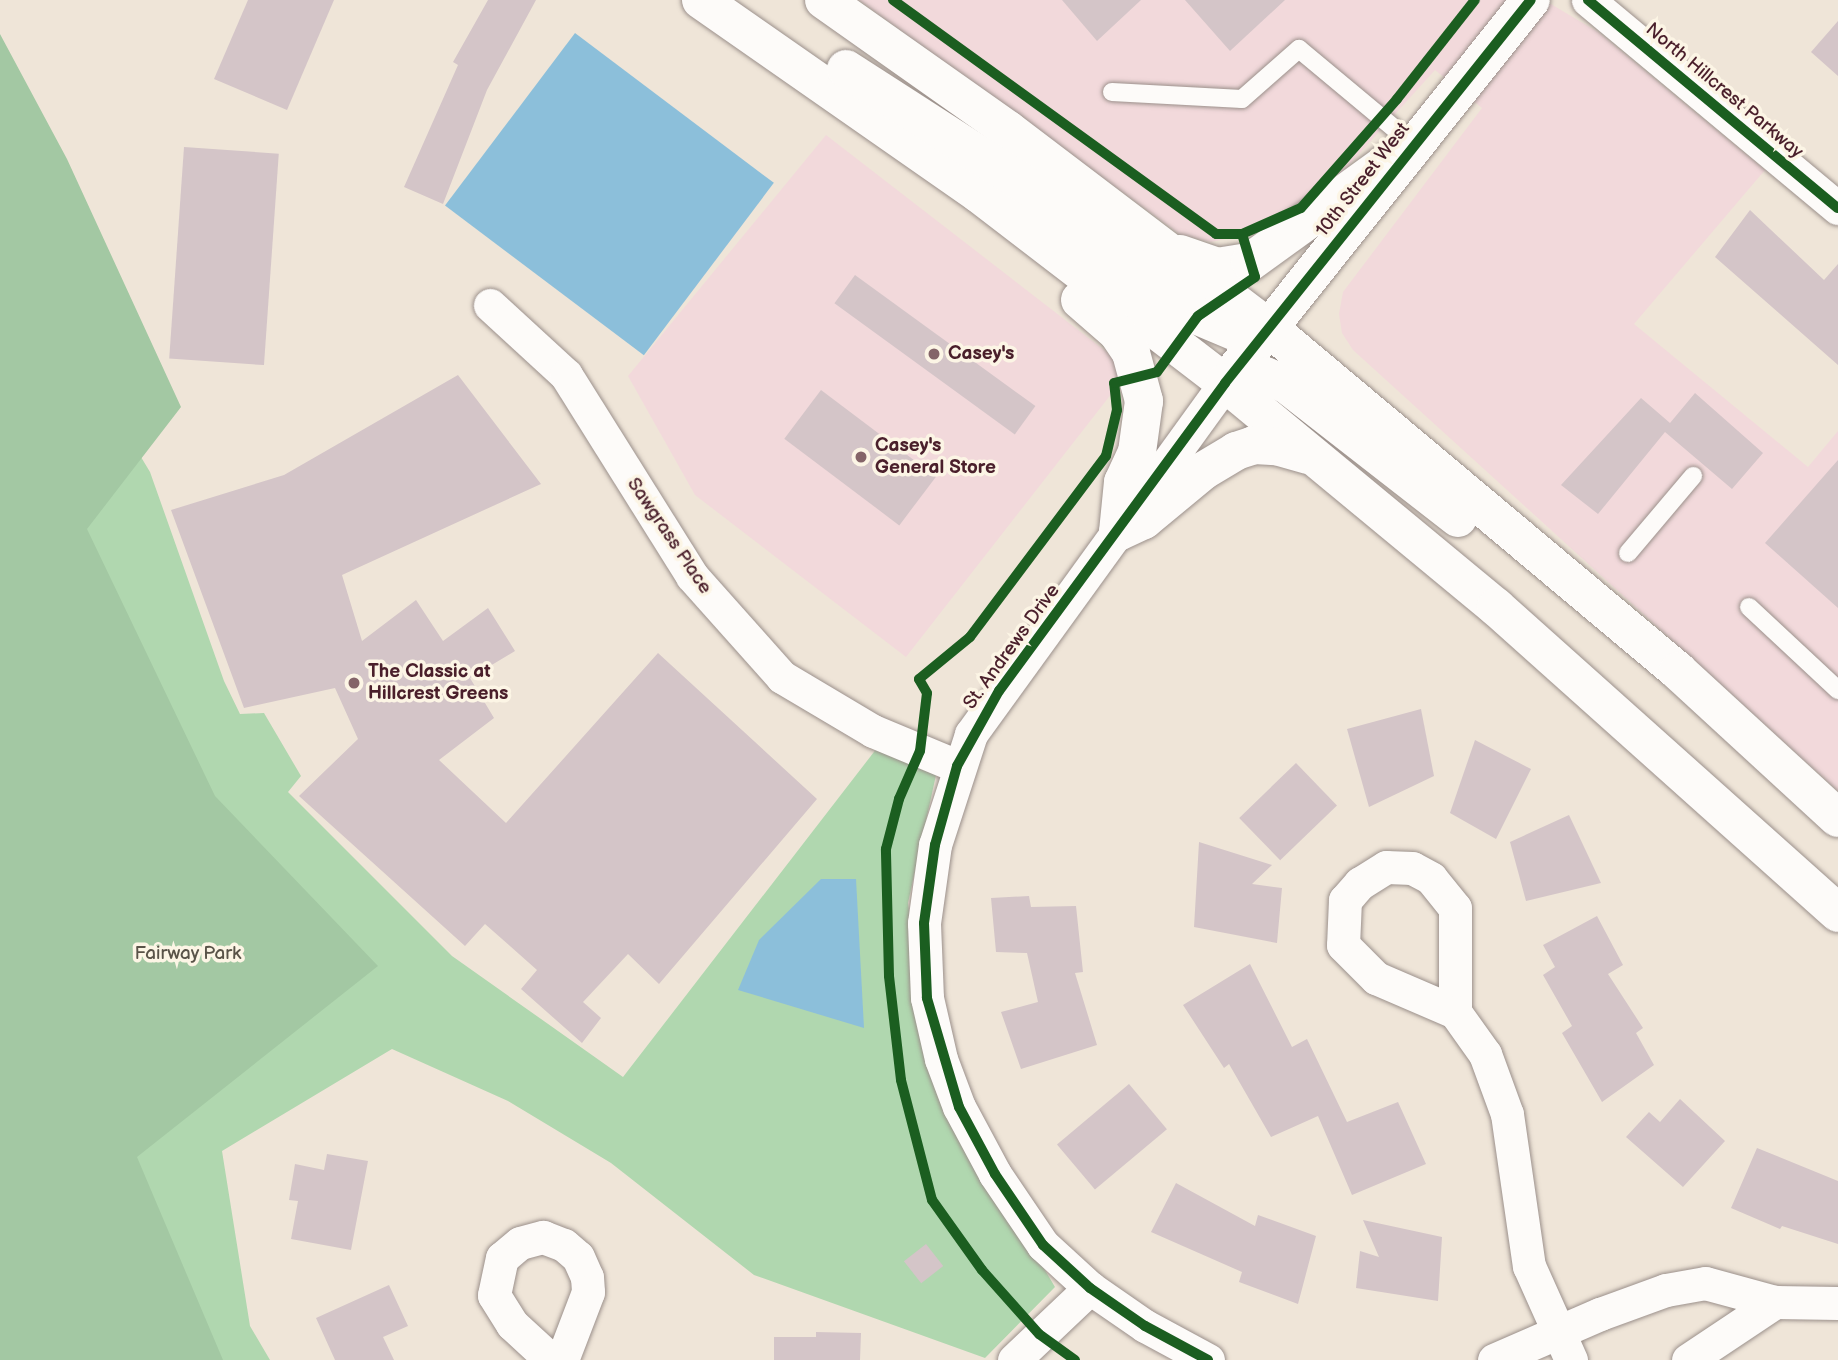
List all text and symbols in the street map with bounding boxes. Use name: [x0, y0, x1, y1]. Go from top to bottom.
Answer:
street label: North Hillcrest Parkway: [1641, 18, 1807, 164]
street label: 10th Street West: [1311, 118, 1415, 242]
place label: Casey's: [948, 343, 1014, 365]
marker: Casey's: [926, 346, 942, 362]
place label: Casey's General Store: [875, 435, 996, 479]
marker: Casey's General Store: [853, 449, 869, 465]
street label: Sawgrass Place: [622, 474, 716, 598]
street label: St. Andrews Drive: [959, 580, 1065, 714]
place label: The Classic at Hillcrest Greens: [368, 661, 508, 705]
marker: The Classic at Hillcrest Greens: [346, 675, 362, 691]
park label: Fairway Park: [134, 943, 242, 965]

